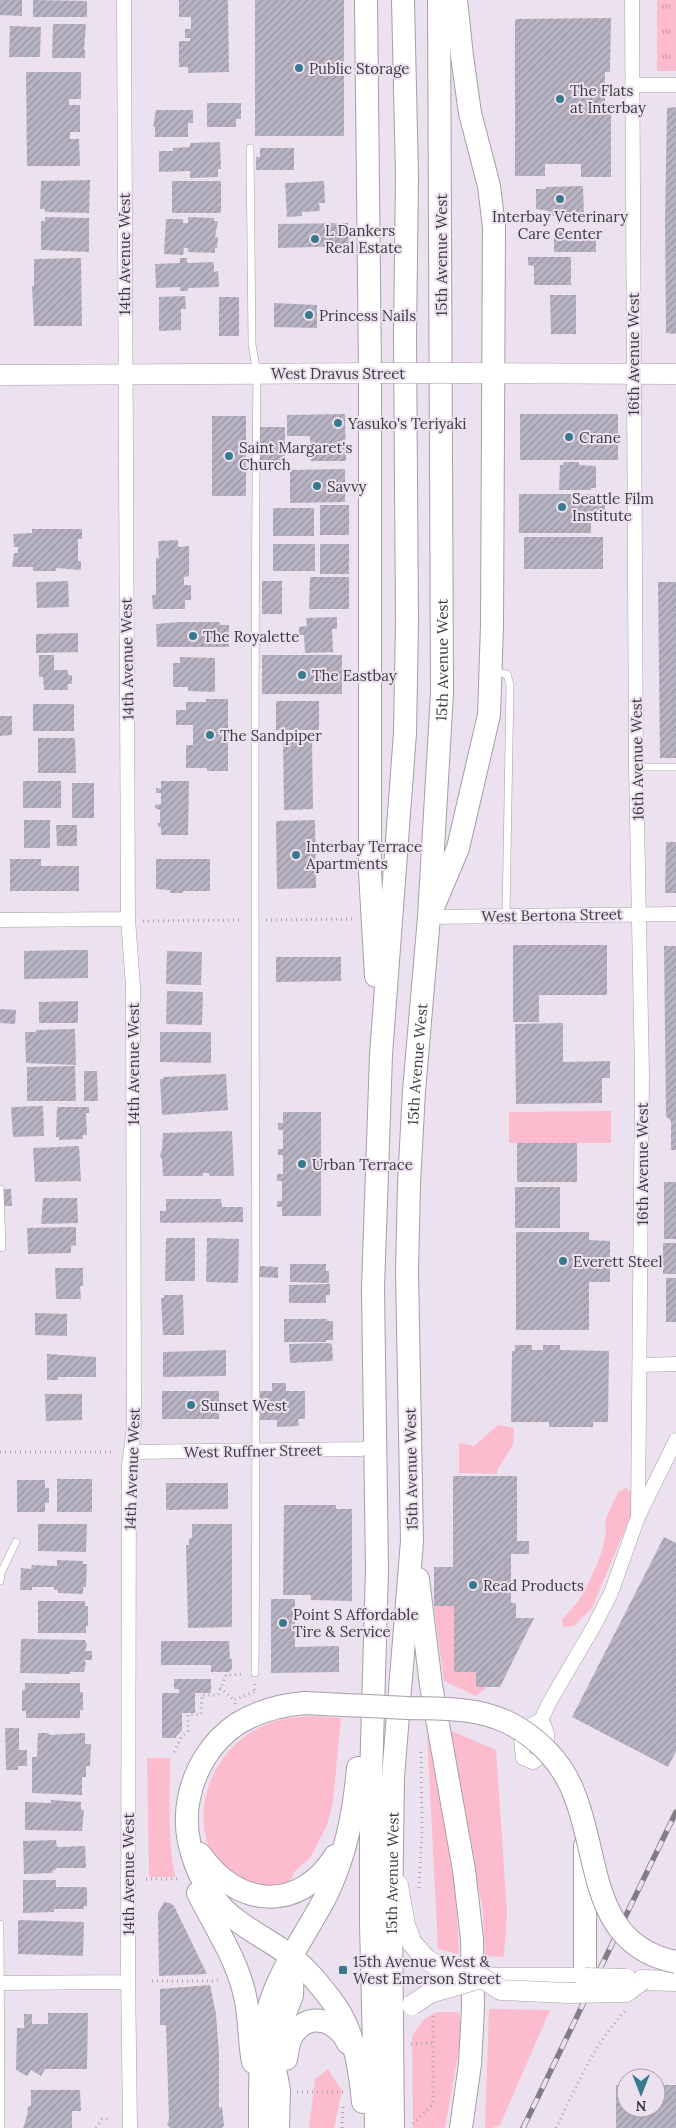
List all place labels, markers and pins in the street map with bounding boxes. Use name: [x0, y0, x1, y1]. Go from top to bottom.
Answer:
place label: Public Storage: [309, 59, 410, 78]
marker: Public Storage: [293, 62, 305, 74]
place label: The Flats at Interbay: [570, 81, 646, 117]
marker: The Flats at Interbay: [554, 93, 566, 105]
marker: Interbay Veterinary Care Center: [554, 193, 566, 205]
place label: Interbay Veterinary Care Center: [492, 207, 628, 243]
place label: L Dankers Real Estate: [325, 221, 402, 257]
marker: L Dankers Real Estate: [309, 233, 321, 245]
place label: Princess Nails: [319, 306, 416, 325]
marker: Princess Nails: [303, 309, 315, 321]
place label: Yasuko's Teriyaki: [347, 414, 467, 433]
marker: Yasuko's Teriyaki: [332, 417, 344, 429]
place label: Crane: [579, 428, 621, 447]
marker: Crane: [563, 431, 575, 443]
place label: Saint Margaret's Church: [239, 438, 352, 474]
marker: Saint Margaret's Church: [223, 450, 235, 462]
place label: Savvy: [327, 477, 367, 496]
marker: Savvy: [311, 480, 323, 492]
place label: Seattle Film Institute: [572, 489, 654, 525]
marker: Seattle Film Institute: [556, 501, 568, 513]
place label: The Royalette: [203, 627, 299, 646]
marker: The Royalette: [187, 630, 199, 642]
place label: The Eastbay: [312, 666, 397, 685]
marker: The Eastbay: [296, 669, 308, 681]
place label: The Sandpiper: [220, 726, 322, 745]
marker: The Sandpiper: [204, 729, 216, 741]
place label: Interbay Terrace Apartments: [305, 837, 422, 873]
marker: Interbay Terrace Apartments: [290, 849, 302, 861]
place label: Urban Terrace: [312, 1155, 413, 1174]
marker: Urban Terrace: [296, 1158, 308, 1170]
place label: Everett Steel: [573, 1252, 662, 1271]
marker: Everett Steel: [557, 1255, 569, 1267]
place label: Sunset West: [201, 1396, 288, 1415]
marker: Sunset West: [185, 1399, 197, 1411]
place label: Read Products: [483, 1576, 584, 1595]
marker: Read Products: [467, 1579, 479, 1591]
place label: Point S Affordable Tire & Service: [293, 1605, 419, 1641]
marker: Point S Affordable Tire & Service: [277, 1617, 289, 1629]
place label: 15th Avenue West & West Emerson Street: [353, 1952, 501, 1988]
marker: 15th Avenue West & West Emerson Street: [337, 1964, 349, 1976]

